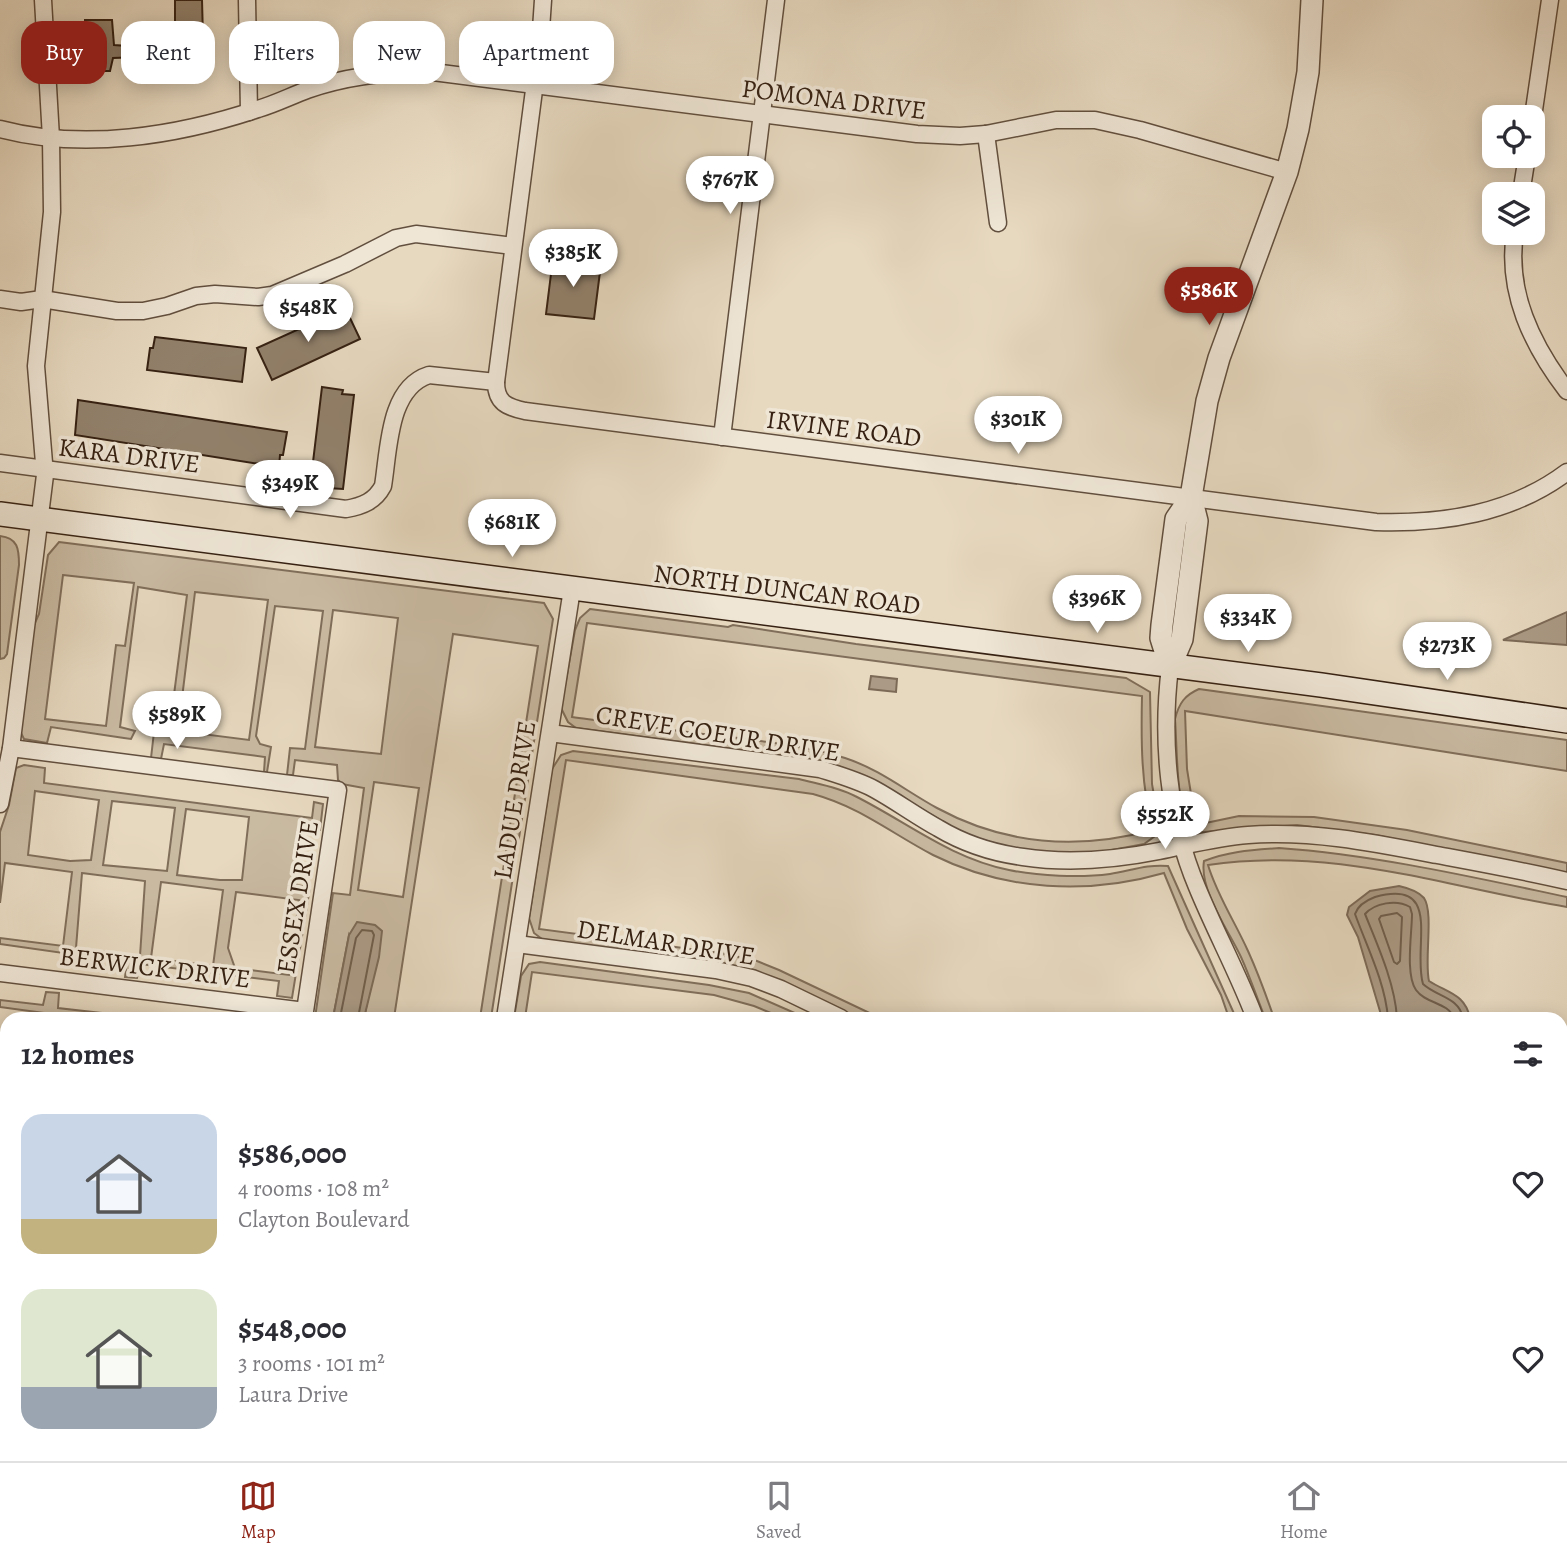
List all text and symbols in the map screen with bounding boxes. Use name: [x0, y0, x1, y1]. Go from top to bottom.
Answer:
chip: Buy: [21, 21, 107, 84]
chip: Rent: [121, 21, 215, 84]
chip: Filters: [229, 21, 339, 84]
chip: New: [353, 21, 445, 84]
chip: Apartment: [459, 21, 614, 84]
street label: POMONA DRIVE: [740, 71, 928, 128]
map controls: [1482, 105, 1545, 245]
button: locate: [1482, 105, 1545, 168]
pin: $767K: [681, 156, 779, 216]
text: $767K: [702, 163, 758, 194]
button: layers: [1482, 182, 1545, 245]
pin: $385K: [524, 230, 622, 289]
text: $385K: [545, 236, 601, 267]
pin: $586K: [1160, 268, 1258, 327]
text: $586K: [1180, 274, 1238, 305]
pin: $548K: [259, 284, 357, 344]
text: $548K: [279, 291, 337, 322]
pin: $301K: [969, 396, 1067, 456]
street label: IRVINE ROAD: [764, 402, 923, 455]
text: $301K: [990, 403, 1046, 434]
street label: KARA DRIVE: [56, 429, 202, 482]
pin: $349K: [241, 461, 339, 520]
text: $349K: [261, 467, 319, 498]
pin: $681K: [463, 500, 561, 559]
text: $681K: [484, 506, 540, 537]
street label: NORTH DUNCAN ROAD: [652, 556, 922, 623]
pin: $396K: [1048, 576, 1146, 635]
text: $396K: [1068, 582, 1126, 613]
pin: $334K: [1199, 594, 1297, 654]
text: $334K: [1220, 601, 1276, 632]
pin: $273K: [1398, 622, 1496, 682]
text: $273K: [1419, 629, 1475, 660]
pin: $589K: [128, 692, 226, 751]
street label: CREVE COEUR DRIVE: [593, 697, 843, 770]
text: $589K: [148, 698, 206, 729]
street label: LADUE DRIVE: [485, 718, 544, 882]
pin: $552K: [1116, 792, 1214, 851]
text: $552K: [1137, 798, 1193, 829]
street label: ESSEX DRIVE: [268, 818, 327, 977]
street label: DELMAR DRIVE: [574, 911, 757, 974]
street label: BERWICK DRIVE: [57, 938, 252, 997]
text: 12 homes: [21, 1034, 134, 1074]
icon: filters: [1509, 1035, 1547, 1073]
text: $586,000: [238, 1133, 347, 1173]
icon: home: [77, 1142, 161, 1226]
icon: heart: [1509, 1165, 1547, 1203]
text: 4 rooms · 108 m²: [238, 1173, 389, 1204]
text: Clayton Boulevard: [238, 1204, 410, 1235]
text: $548,000: [238, 1308, 347, 1348]
icon: home: [77, 1317, 161, 1401]
icon: heart: [1509, 1340, 1547, 1378]
text: 3 rooms · 101 m²: [238, 1348, 385, 1379]
text: Laura Drive: [238, 1379, 348, 1410]
tab: Map: [239, 1477, 277, 1545]
tab: Saved: [756, 1477, 801, 1545]
tab: Home: [1280, 1477, 1328, 1545]

